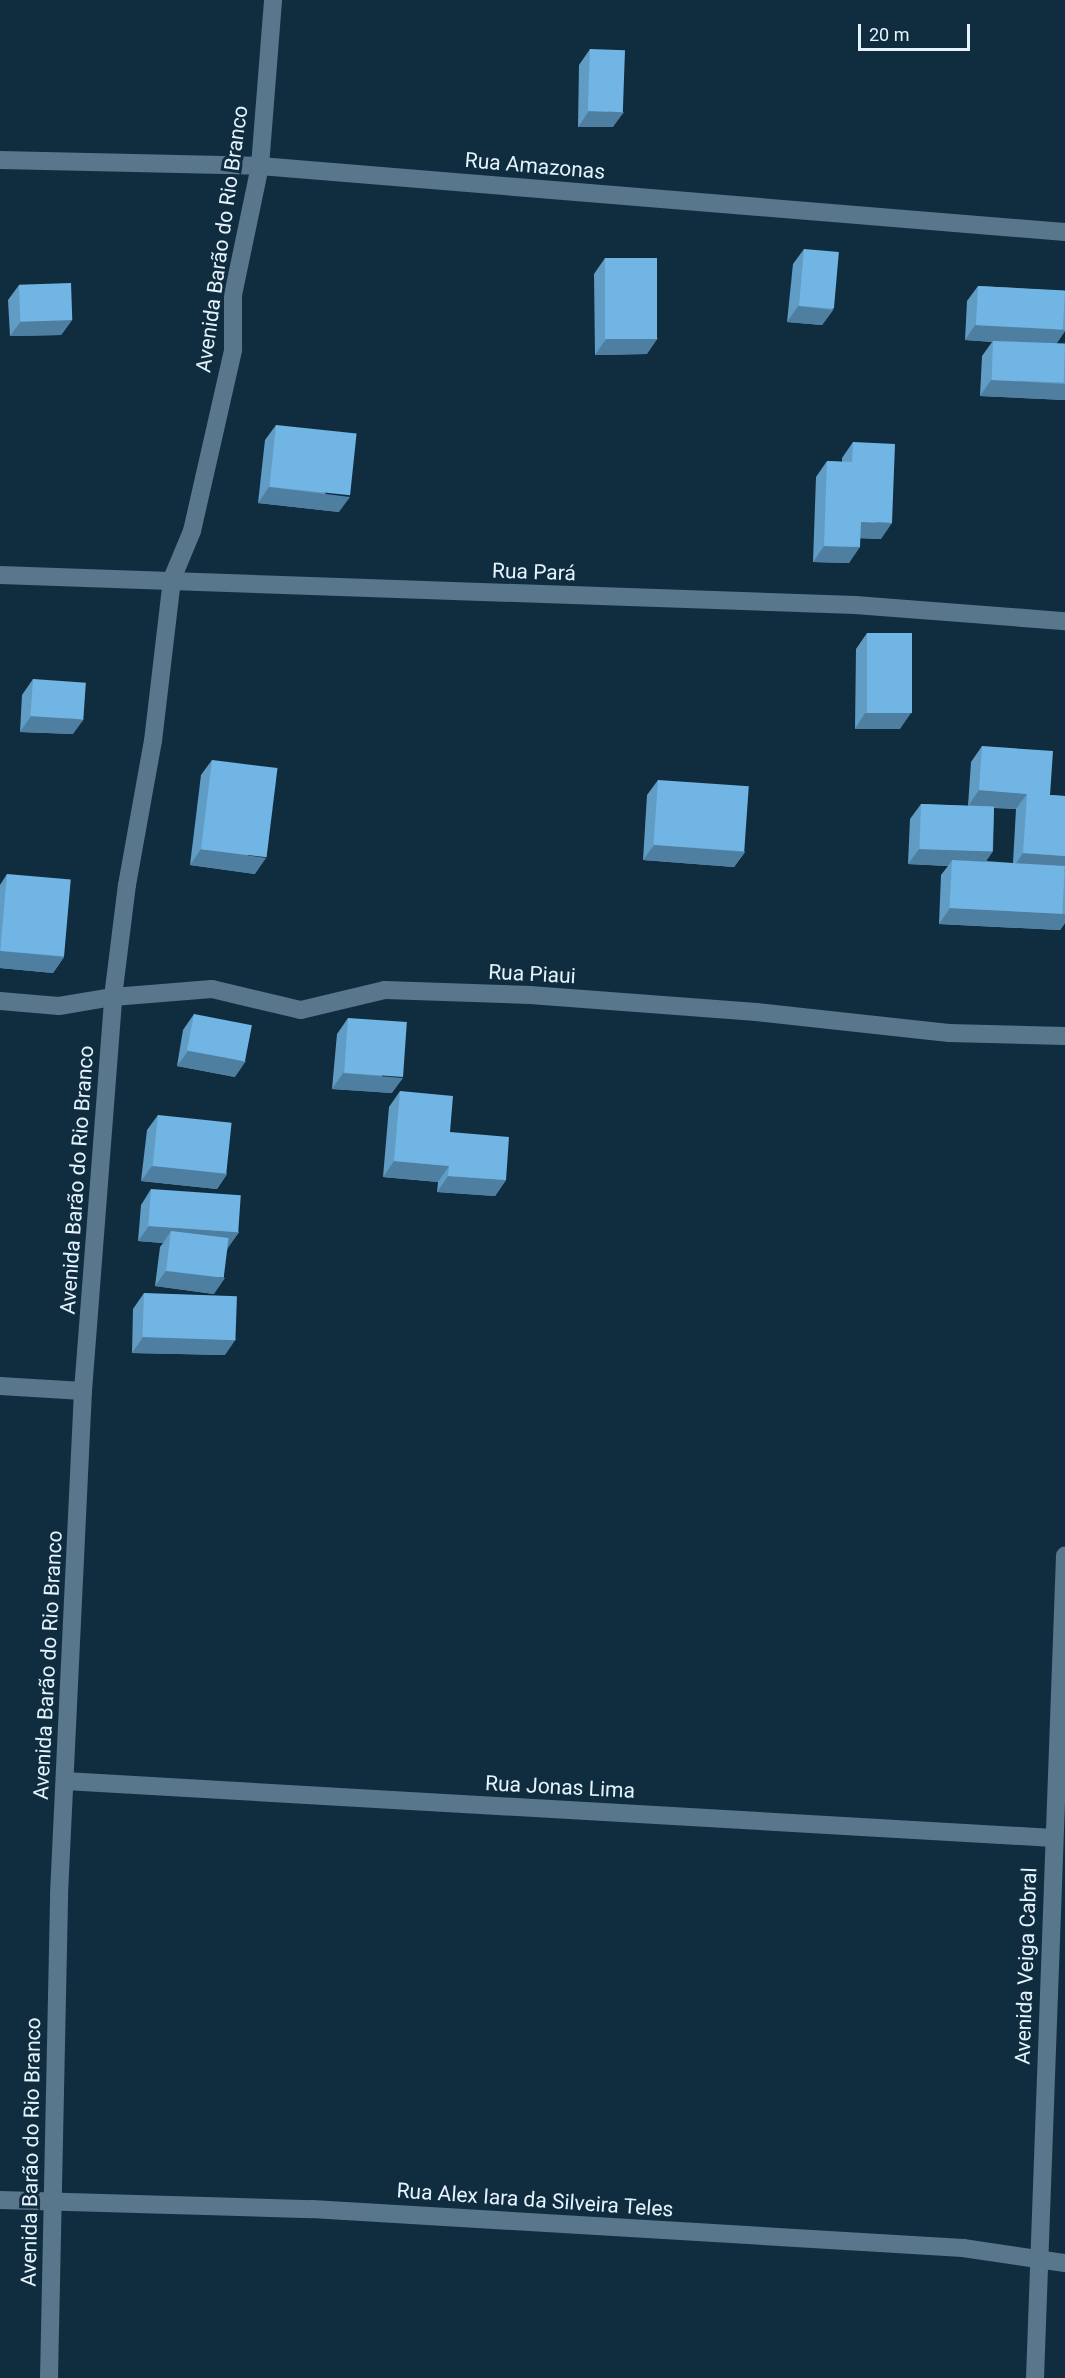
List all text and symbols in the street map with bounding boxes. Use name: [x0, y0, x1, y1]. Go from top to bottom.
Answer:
scale bar: [861, 12, 974, 50]
text: 20 m: [869, 24, 909, 45]
street label: Avenida Barão do Rio Branco: [191, 104, 253, 374]
street label: Rua Amazonas: [464, 147, 606, 185]
street label: Rua Pará: [492, 558, 576, 586]
street label: Rua Piaui: [488, 959, 576, 989]
street label: Avenida Barão do Rio Branco: [55, 1045, 99, 1315]
street label: Avenida Barão do Rio Branco: [28, 1530, 68, 1800]
street label: Rua Jonas Lima: [484, 1770, 636, 1804]
street label: Avenida Veiga Cabral: [1010, 1867, 1042, 2065]
street label: Avenida Barão do Rio Branco: [16, 2017, 46, 2287]
street label: Rua Alex Iara da Silveira Teles: [396, 2178, 674, 2222]

